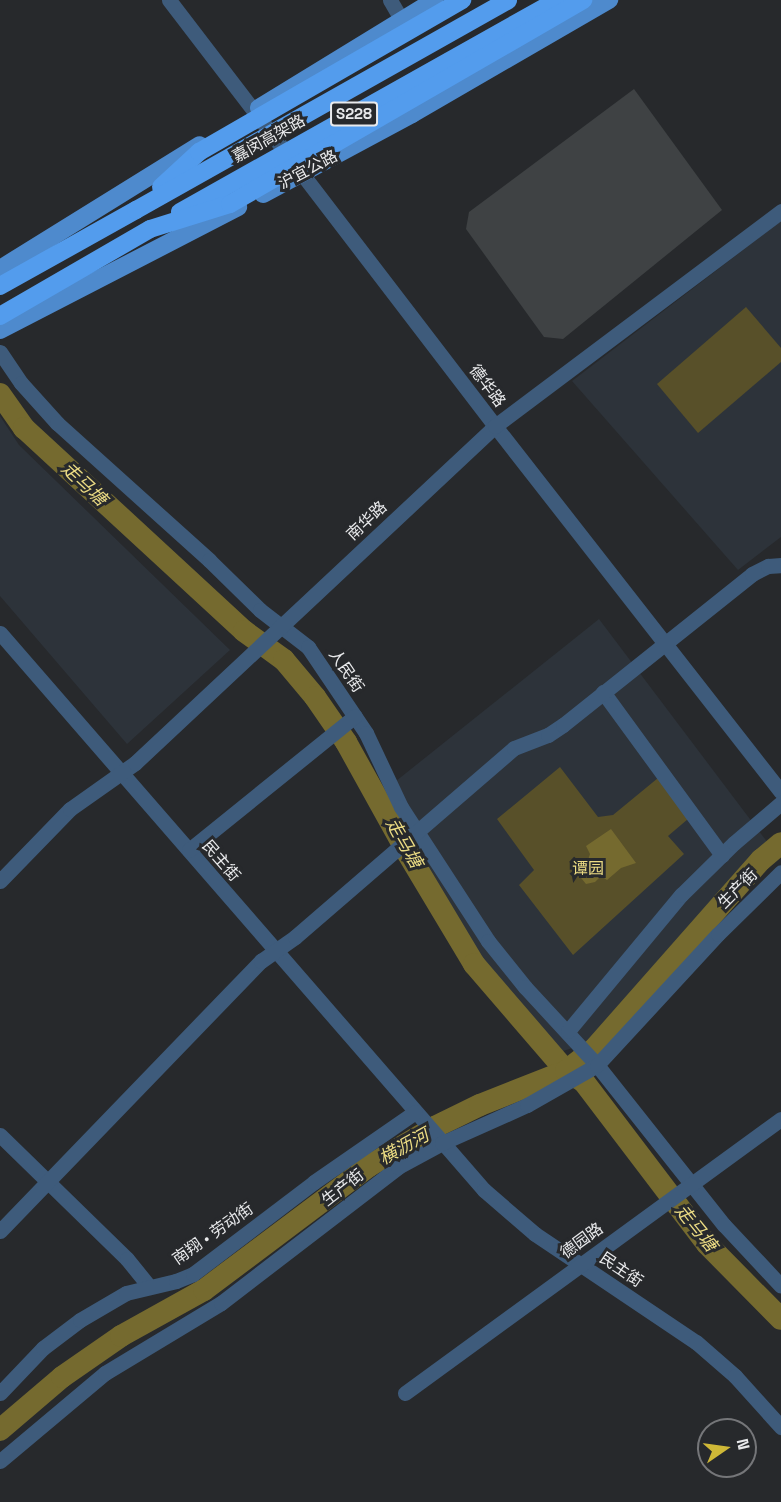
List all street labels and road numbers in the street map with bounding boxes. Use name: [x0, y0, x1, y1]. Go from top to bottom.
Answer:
road number: S228: [330, 102, 378, 126]
street label: 嘉闵高架路: [229, 111, 309, 167]
street label: 沪宜公路: [275, 147, 341, 193]
street label: 德华路: [465, 361, 509, 411]
street label: 南华路: [343, 498, 391, 544]
street label: 人民街: [325, 646, 367, 696]
street label: 民主街: [198, 837, 244, 885]
street label: 生产街: [714, 865, 762, 913]
street label: 生产街: [318, 1166, 368, 1210]
street label: 南翔 • 劳动街: [169, 1199, 257, 1269]
street label: 德园路: [557, 1219, 607, 1263]
street label: 民主街: [596, 1249, 646, 1291]

